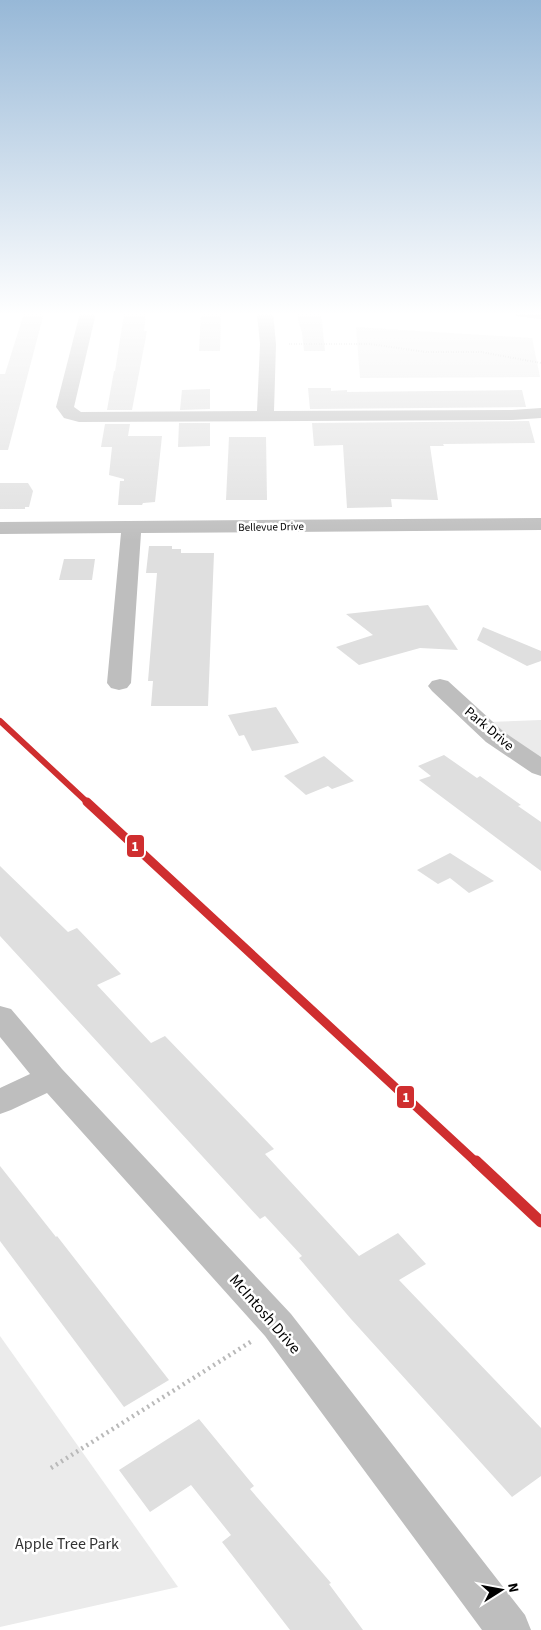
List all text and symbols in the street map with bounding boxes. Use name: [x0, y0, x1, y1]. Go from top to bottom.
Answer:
street label: Bellevue Drive: [238, 519, 304, 535]
street label: Park Drive: [460, 702, 518, 756]
line badge: 1: [126, 834, 145, 858]
text: 1: [131, 837, 139, 857]
line badge: 1: [396, 1085, 415, 1109]
text: 1: [402, 1088, 410, 1108]
street label: McIntosh Drive: [224, 1269, 306, 1359]
park label: Apple Tree Park: [15, 1533, 119, 1555]
north arrow: [476, 1565, 526, 1615]
text: N: [502, 1581, 523, 1594]

